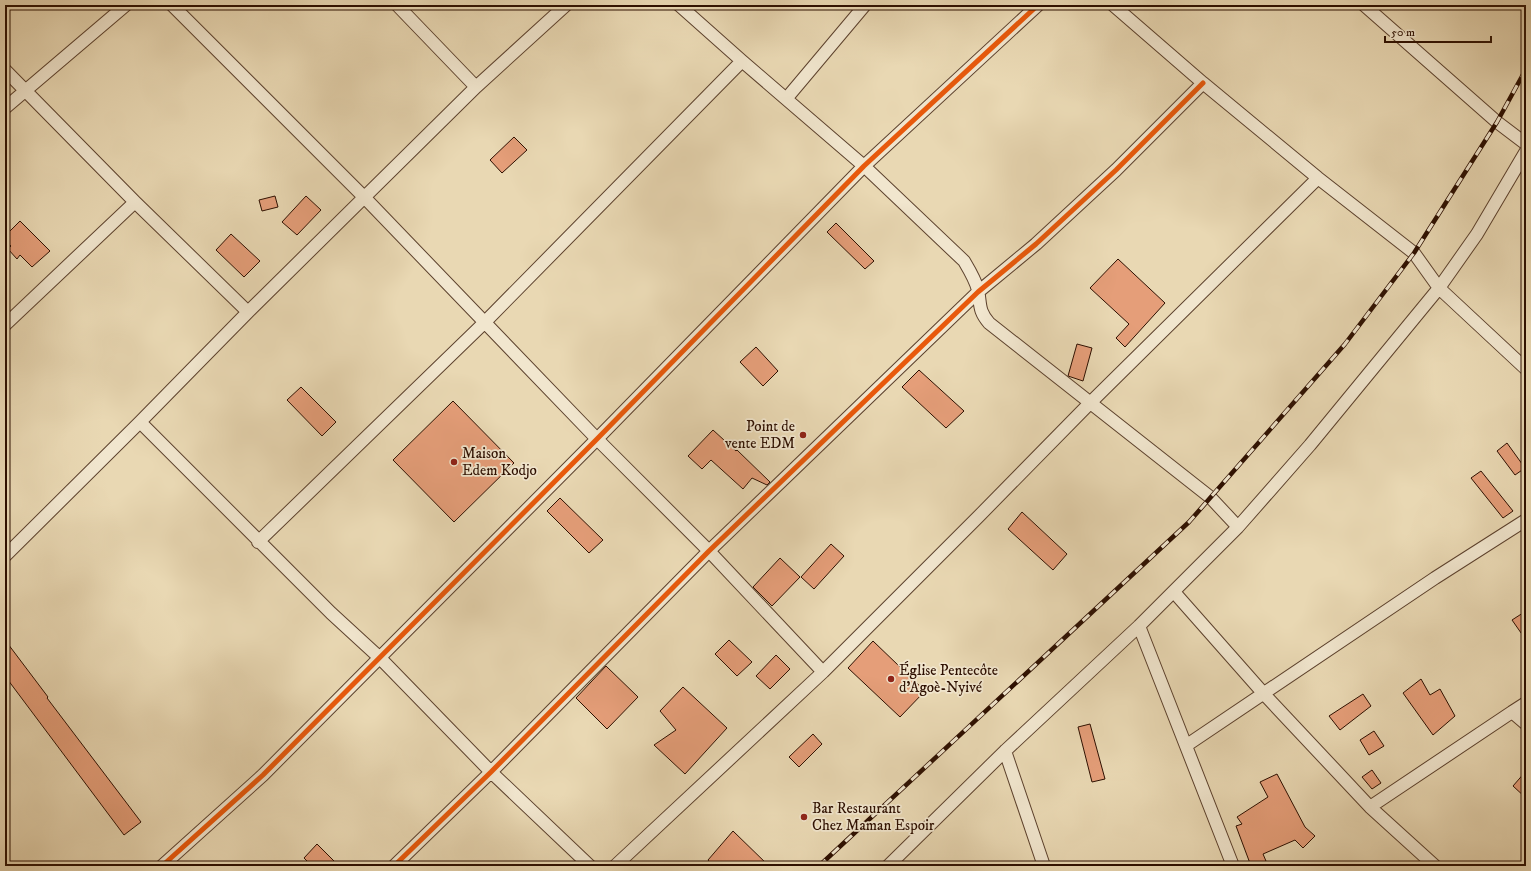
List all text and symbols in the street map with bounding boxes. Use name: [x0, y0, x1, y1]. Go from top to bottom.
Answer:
scale bar: [1385, 18, 1491, 44]
text: 50 m: [1391, 25, 1415, 40]
place label: Point de vente EDM: [724, 417, 795, 453]
marker: Point de vente EDM: [798, 430, 808, 440]
place label: Maison Edem Kodjo: [462, 444, 537, 480]
marker: Maison Edem Kodjo: [449, 457, 459, 467]
place label: Église Pentecôte d'Agoè-Nyivé: [899, 661, 998, 697]
marker: Église Pentecôte d'Agoè-Nyivé: [886, 674, 896, 684]
place label: Bar Restaurant Chez Maman Espoir: [812, 799, 935, 835]
marker: Bar Restaurant Chez Maman Espoir: [799, 812, 809, 822]

